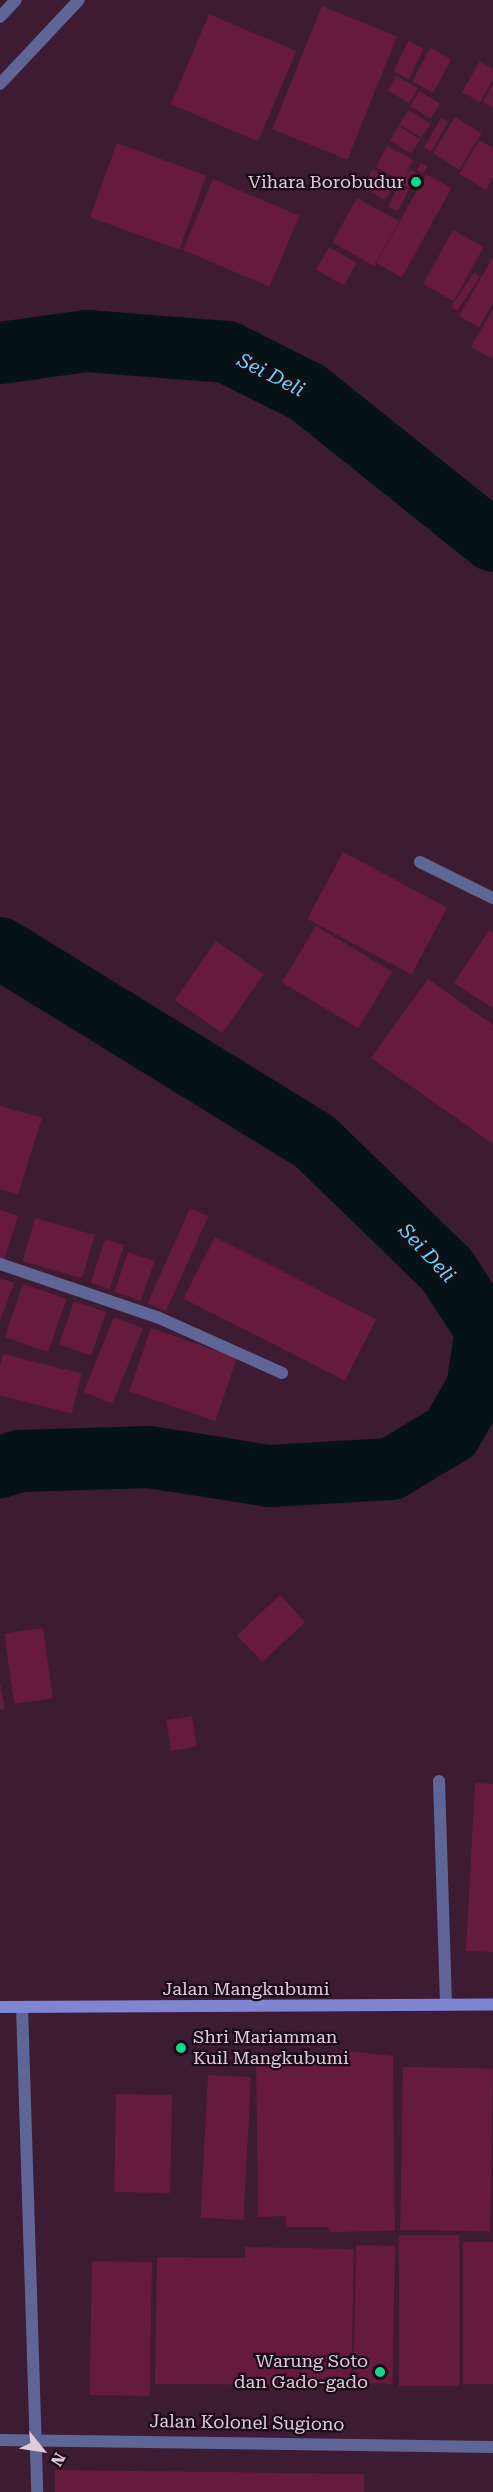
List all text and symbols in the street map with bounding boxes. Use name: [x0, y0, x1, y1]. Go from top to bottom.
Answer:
place label: Vihara Borobudur: [248, 171, 404, 193]
marker: Vihara Borobudur: [409, 175, 423, 189]
water label: Sei Deli: [234, 348, 308, 402]
water label: Sei Deli: [394, 1219, 460, 1287]
street label: Jalan Mangkubumi: [163, 1978, 329, 2000]
place label: Shri Mariamman Kuil Mangkubumi: [193, 2027, 349, 2070]
marker: Shri Mariamman Kuil Mangkubumi: [174, 2041, 188, 2055]
place label: Warung Soto dan Gado-gado: [234, 2351, 368, 2394]
marker: Warung Soto dan Gado-gado: [373, 2365, 387, 2379]
street label: Jalan Kolonel Sugiono: [149, 2411, 345, 2435]
north arrow: [12, 2420, 72, 2480]
text: N: [47, 2449, 69, 2469]

